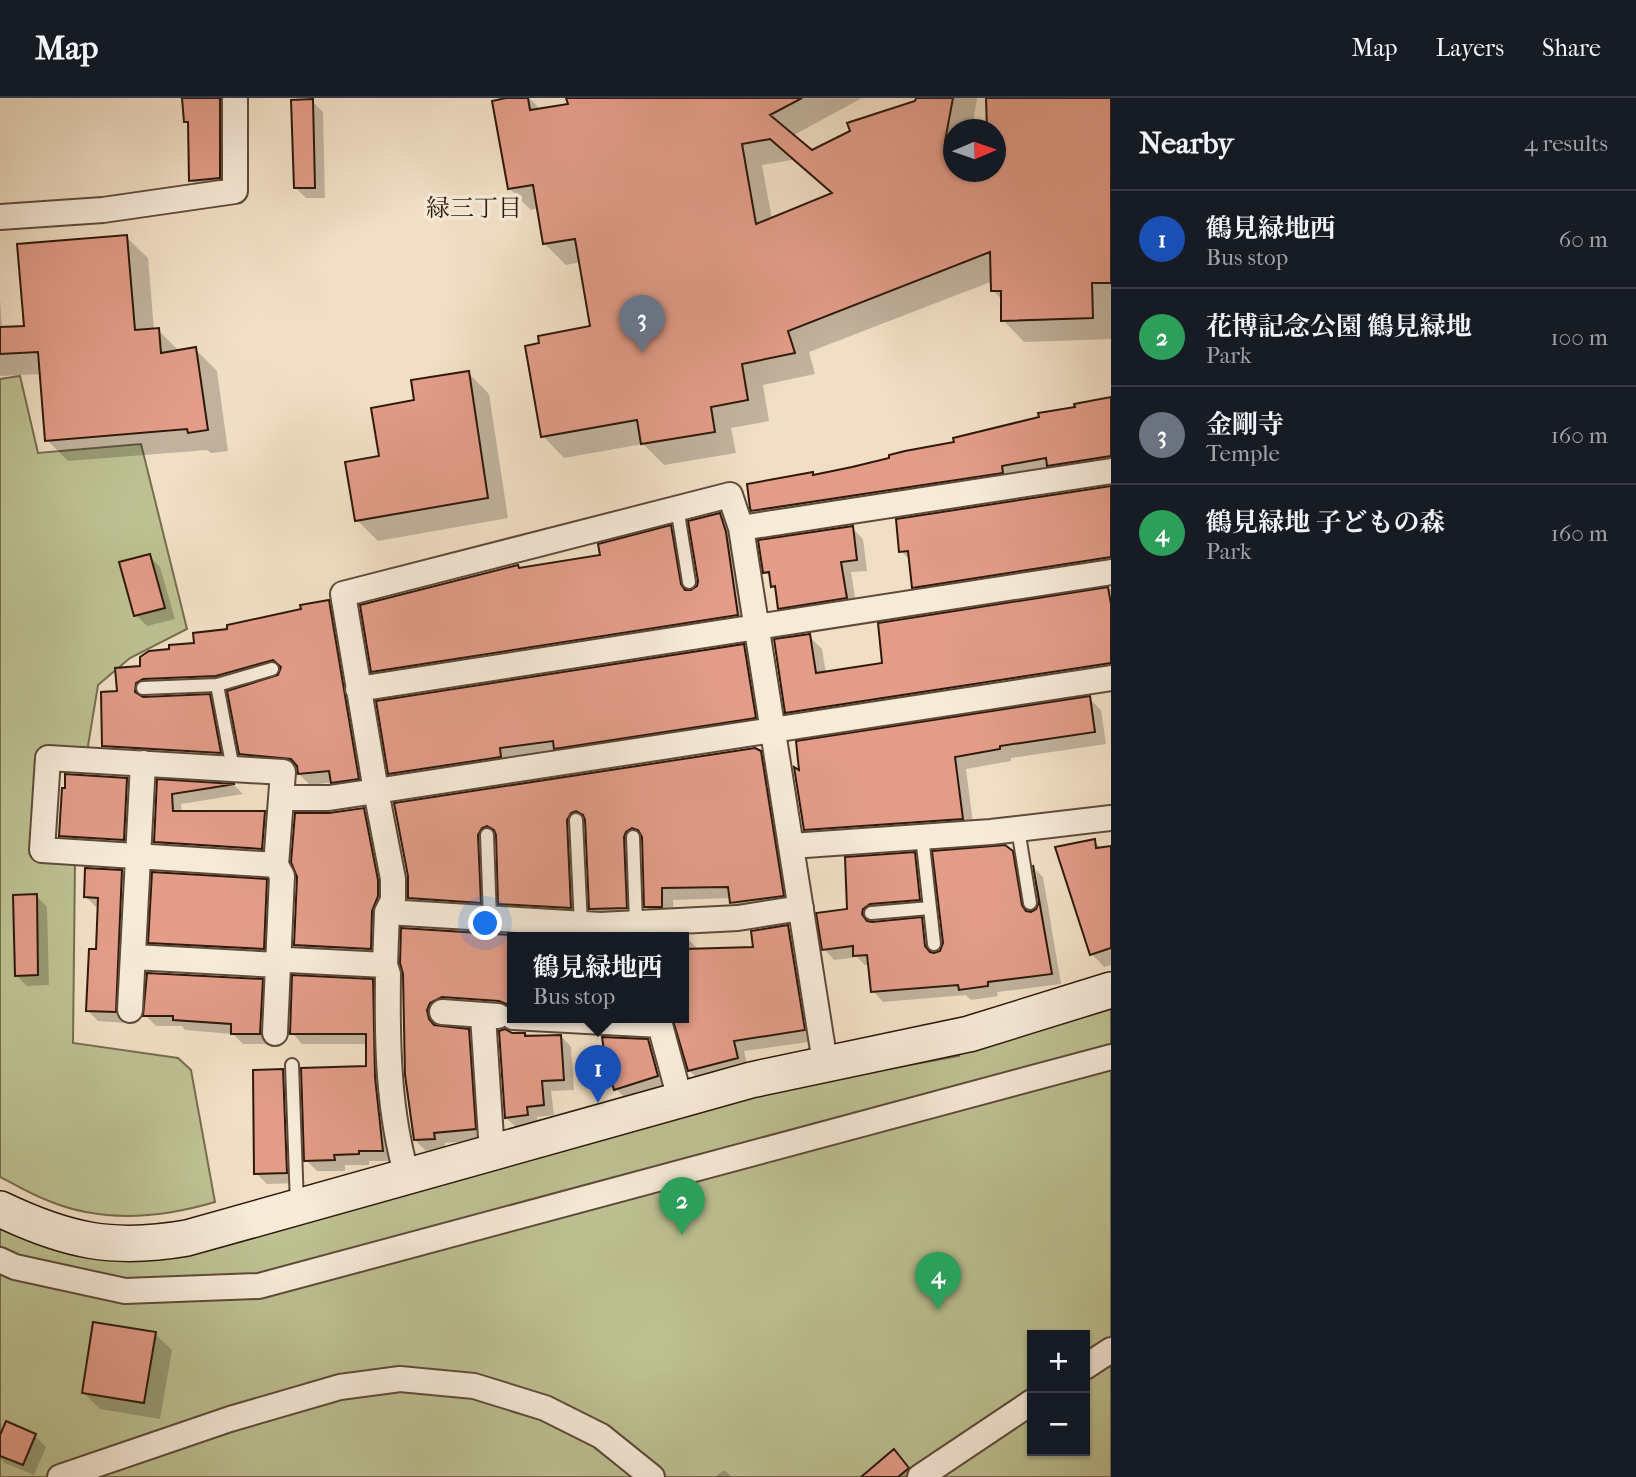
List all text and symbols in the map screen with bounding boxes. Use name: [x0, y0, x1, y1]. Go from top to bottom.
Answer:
text: Map: [35, 29, 98, 68]
text: Map: [1352, 34, 1398, 62]
text: Layers: [1436, 34, 1504, 62]
text: Share: [1542, 34, 1601, 62]
north arrow: [943, 119, 1006, 182]
text: Nearby: [1139, 126, 1234, 161]
text: 4 results: [1524, 130, 1608, 157]
district label: 緑三丁目: [426, 194, 522, 222]
text: 鶴見緑地西: [1206, 213, 1336, 244]
text: 1: [1158, 226, 1166, 253]
text: 60 m: [1559, 226, 1608, 253]
text: Bus stop: [1206, 244, 1288, 271]
pin: 3: [619, 295, 665, 353]
text: 花博記念公園 鶴見緑地: [1206, 311, 1472, 342]
text: 2: [1156, 324, 1168, 351]
text: 100 m: [1550, 324, 1608, 351]
text: Park: [1206, 342, 1252, 369]
text: 金剛寺: [1206, 409, 1284, 440]
text: 3: [1157, 422, 1167, 449]
text: 160 m: [1551, 422, 1608, 449]
text: Temple: [1206, 440, 1280, 467]
text: 鶴見緑地 子どもの森: [1206, 507, 1446, 538]
text: 4: [1155, 520, 1169, 547]
text: 160 m: [1551, 520, 1608, 547]
text: Park: [1206, 538, 1252, 565]
your location: [468, 906, 502, 940]
popup: [507, 932, 689, 1023]
text: 鶴見緑地西: [533, 952, 663, 983]
text: Bus stop: [533, 983, 615, 1010]
pin: 1: [575, 1045, 621, 1103]
pin: 2: [659, 1177, 705, 1235]
pin: 4: [915, 1252, 961, 1310]
map controls: [1027, 1330, 1090, 1456]
button: +: [1027, 1330, 1090, 1393]
button: −: [1027, 1393, 1090, 1456]

